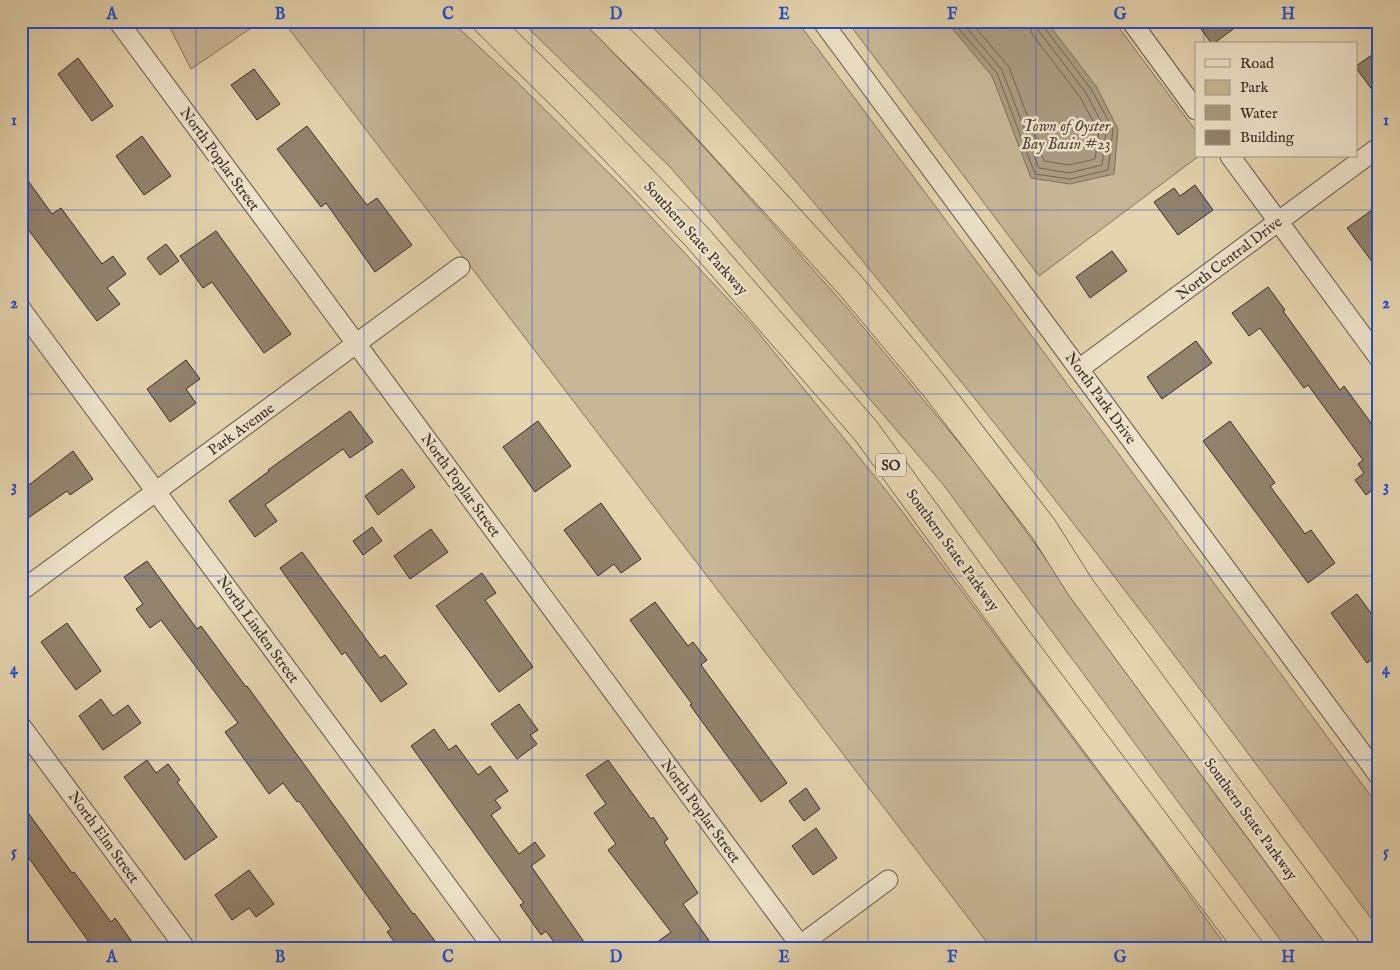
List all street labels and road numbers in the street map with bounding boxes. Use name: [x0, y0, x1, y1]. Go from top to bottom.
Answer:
street label: North Poplar Street: [176, 104, 264, 215]
street label: Southern State Parkway: [639, 177, 752, 300]
street label: North Central Drive: [1173, 212, 1286, 304]
street label: North Park Drive: [1061, 349, 1140, 448]
street label: Park Avenue: [204, 399, 278, 460]
street label: North Poplar Street: [417, 430, 505, 541]
road number: SO: [876, 454, 906, 476]
street label: Southern State Parkway: [902, 485, 1004, 616]
street label: North Linden Street: [212, 572, 303, 687]
street label: Southern State Parkway: [1200, 754, 1302, 885]
street label: North Poplar Street: [657, 756, 745, 867]
street label: North Elm Street: [64, 788, 143, 887]

